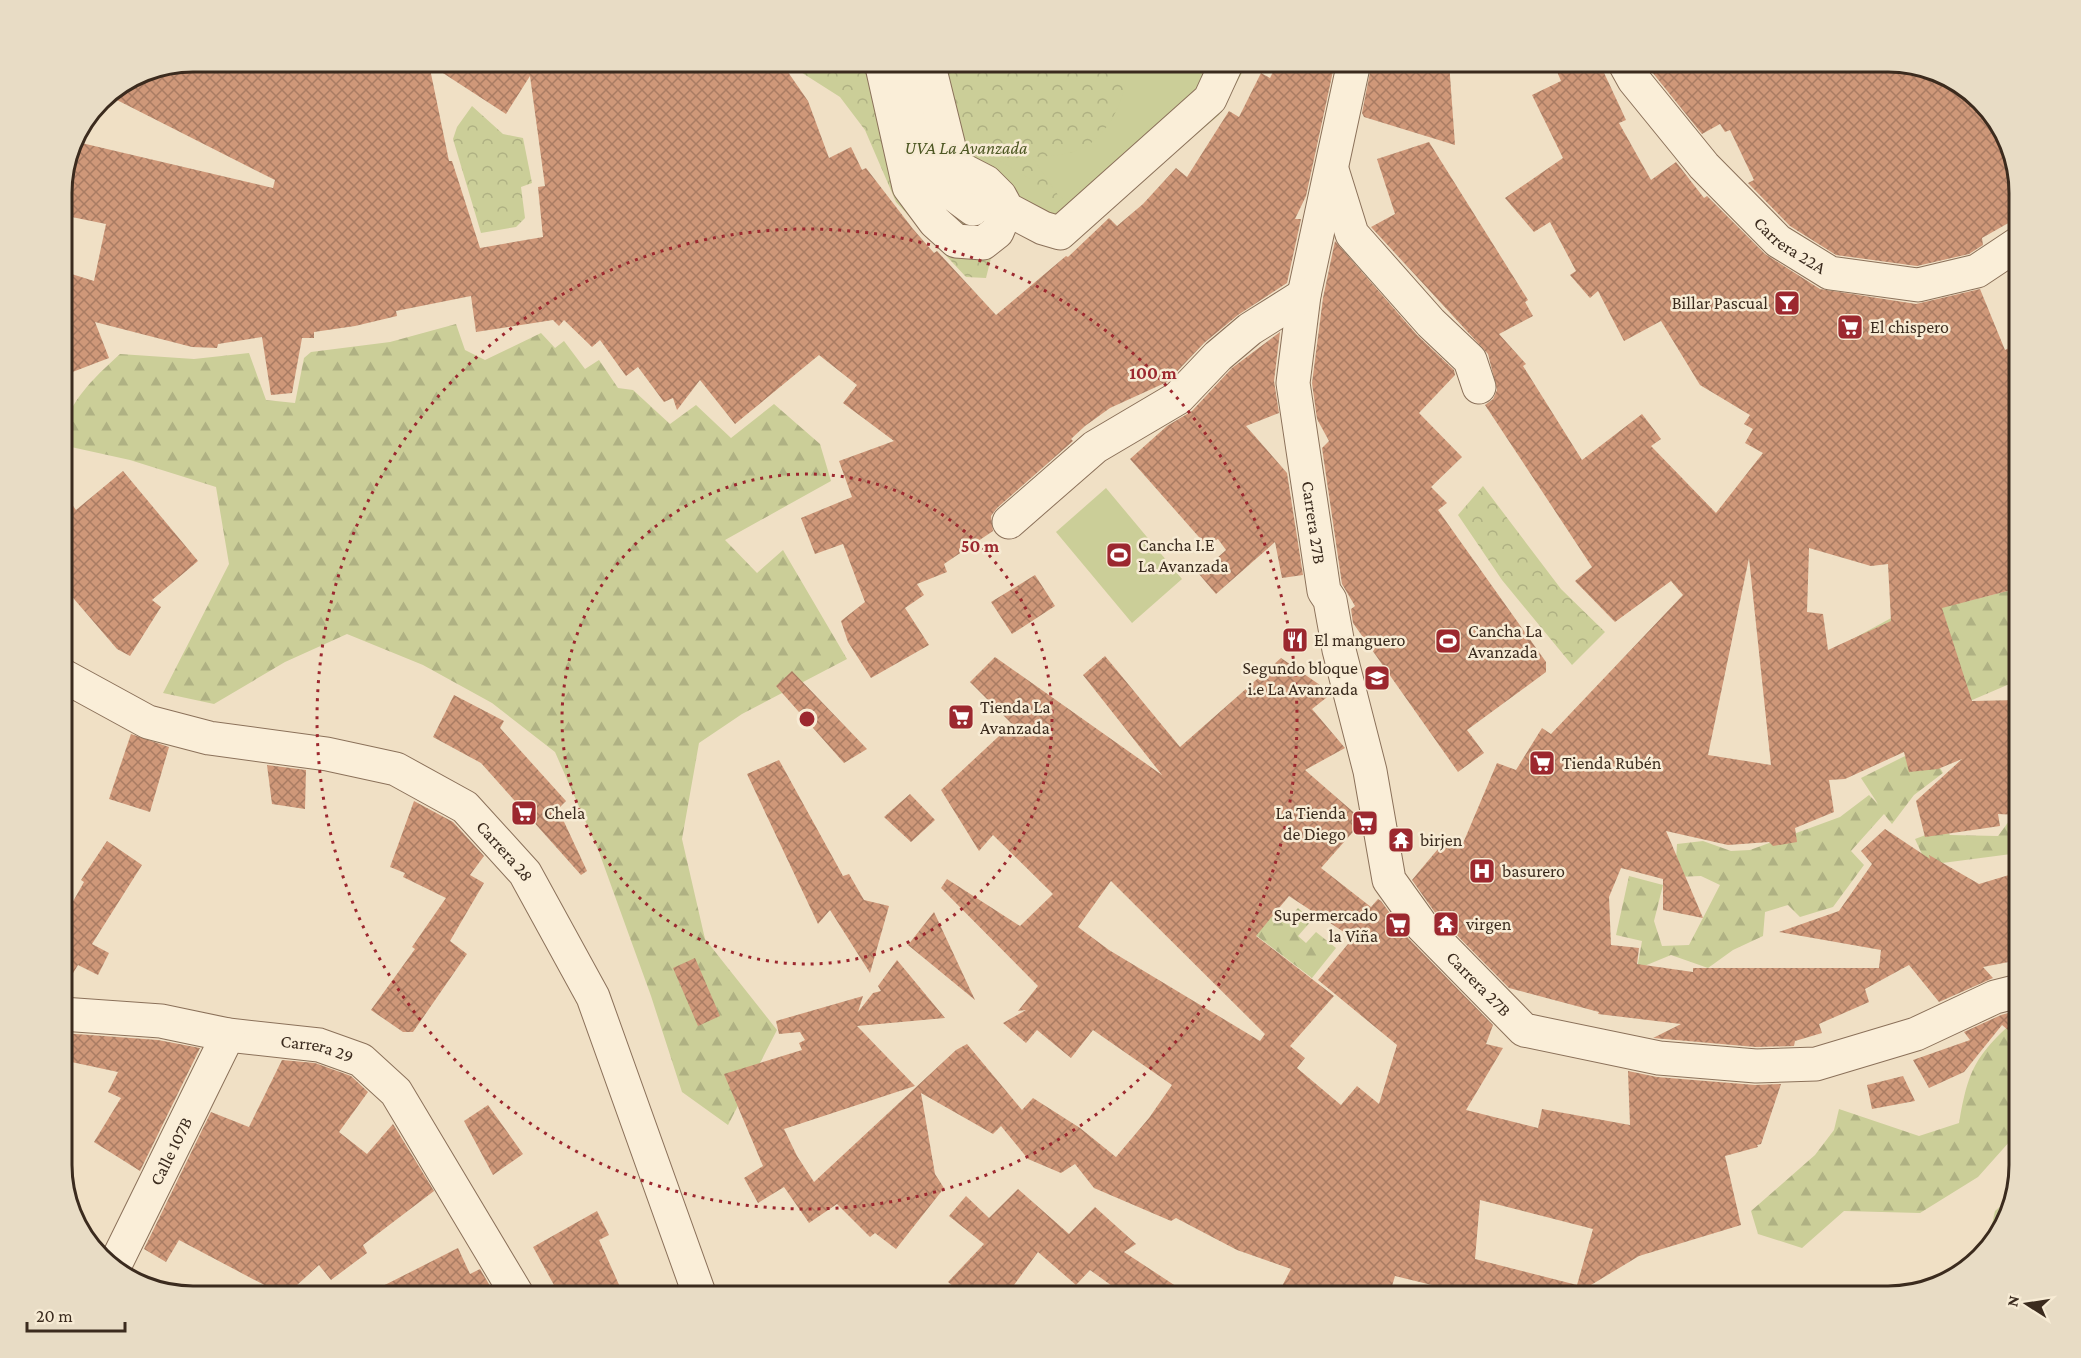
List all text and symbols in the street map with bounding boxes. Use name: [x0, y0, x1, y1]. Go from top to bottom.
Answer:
park label: UVA La Avanzada: [905, 138, 1028, 158]
street label: Carrera 22A: [1750, 213, 1830, 278]
bar icon: Billar Pascual: [1772, 288, 1802, 318]
place label: Billar Pascual: [1672, 293, 1768, 313]
supermarket icon: El chispero: [1835, 312, 1865, 342]
place label: El chispero: [1870, 317, 1949, 337]
text: 100 m: [1129, 363, 1177, 383]
street label: Carrera 27B: [1298, 480, 1330, 565]
place label: Cancha I.E La Avanzada: [1138, 535, 1228, 576]
text: 50 m: [961, 536, 1000, 556]
sports icon: Cancha I.E La Avanzada: [1104, 540, 1134, 570]
place label: Cancha La Avanzada: [1468, 621, 1543, 662]
restaurant icon: El manguero: [1280, 625, 1310, 655]
sports icon: Cancha La Avanzada: [1433, 626, 1463, 656]
place label: El manguero: [1314, 630, 1406, 650]
place label: Segundo bloque i.e La Avanzada: [1242, 658, 1358, 699]
school or university icon: Segundo bloque i.e La Avanzada: [1362, 663, 1392, 693]
place label: Tienda La Avanzada: [980, 697, 1051, 738]
supermarket icon: Tienda La Avanzada: [946, 702, 976, 732]
centre of rings: [797, 709, 817, 729]
supermarket icon: Tienda Rubén: [1527, 748, 1557, 778]
place label: Tienda Rubén: [1562, 753, 1662, 773]
supermarket icon: Chela: [509, 798, 539, 828]
place label: Chela: [544, 803, 585, 823]
place label: La Tienda de Diego: [1275, 803, 1346, 844]
supermarket icon: La Tienda de Diego: [1350, 808, 1380, 838]
street label: Carrera 28: [472, 816, 538, 885]
temple icon: birjen: [1386, 825, 1416, 855]
place label: birjen: [1420, 830, 1463, 851]
hospital icon: basurero: [1467, 856, 1497, 886]
place label: basurero: [1502, 861, 1565, 881]
place label: Supermercado la Viña: [1274, 905, 1378, 946]
temple icon: virgen: [1431, 909, 1461, 939]
supermarket icon: Supermercado la Viña: [1383, 910, 1413, 940]
place label: virgen: [1465, 914, 1512, 934]
street label: Carrera 27B: [1442, 947, 1515, 1021]
street label: Carrera 29: [280, 1031, 356, 1067]
street label: Calle 107B: [146, 1114, 196, 1189]
north arrow: [1997, 1274, 2057, 1334]
text: N: [2003, 1294, 2022, 1308]
scale bar: [27, 1295, 124, 1333]
text: 20 m: [36, 1306, 73, 1326]

